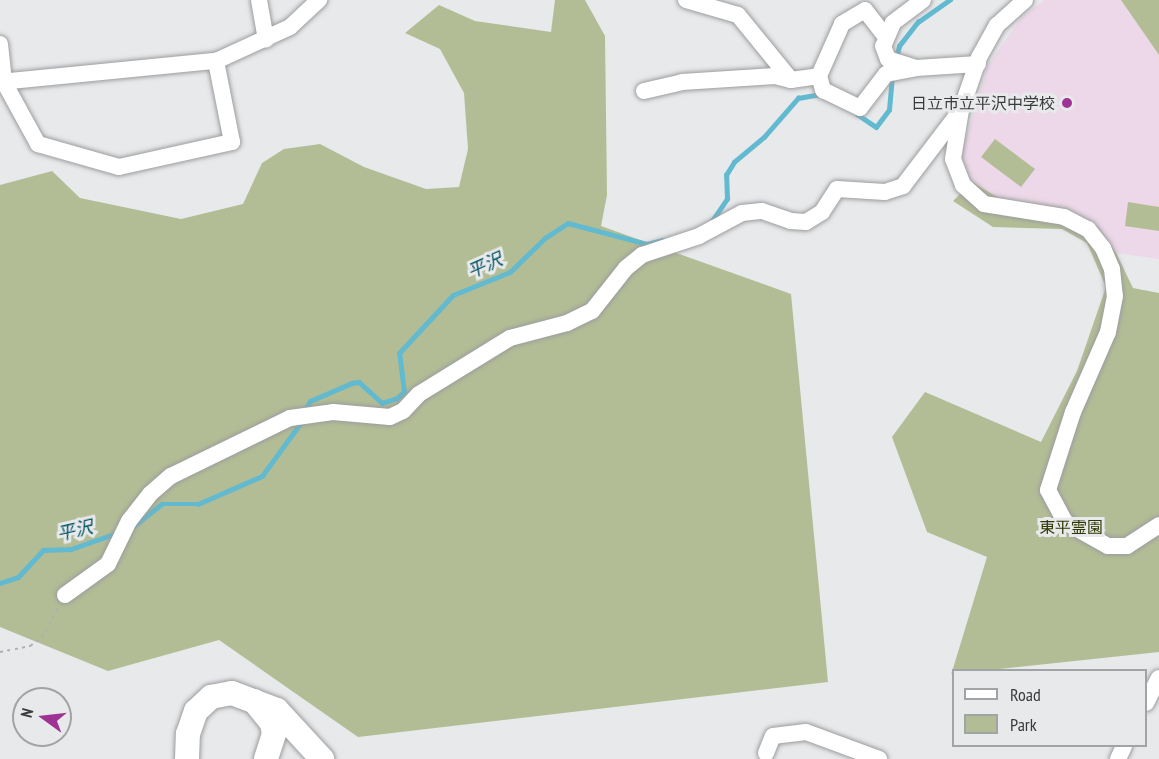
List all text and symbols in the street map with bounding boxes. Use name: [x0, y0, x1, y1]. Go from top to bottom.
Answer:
place label: 日立市立平沢中学校: [911, 93, 1055, 113]
marker: 日立市立平沢中学校: [1060, 96, 1074, 110]
water label: 平沢: [464, 249, 506, 283]
water label: 平沢: [55, 516, 95, 546]
park label: 東平霊園: [1039, 517, 1103, 537]
legend: [952, 669, 1147, 747]
text: Road: [1010, 683, 1041, 706]
north arrow: [12, 687, 72, 747]
text: N: [16, 706, 37, 720]
text: Park: [1010, 713, 1037, 736]

